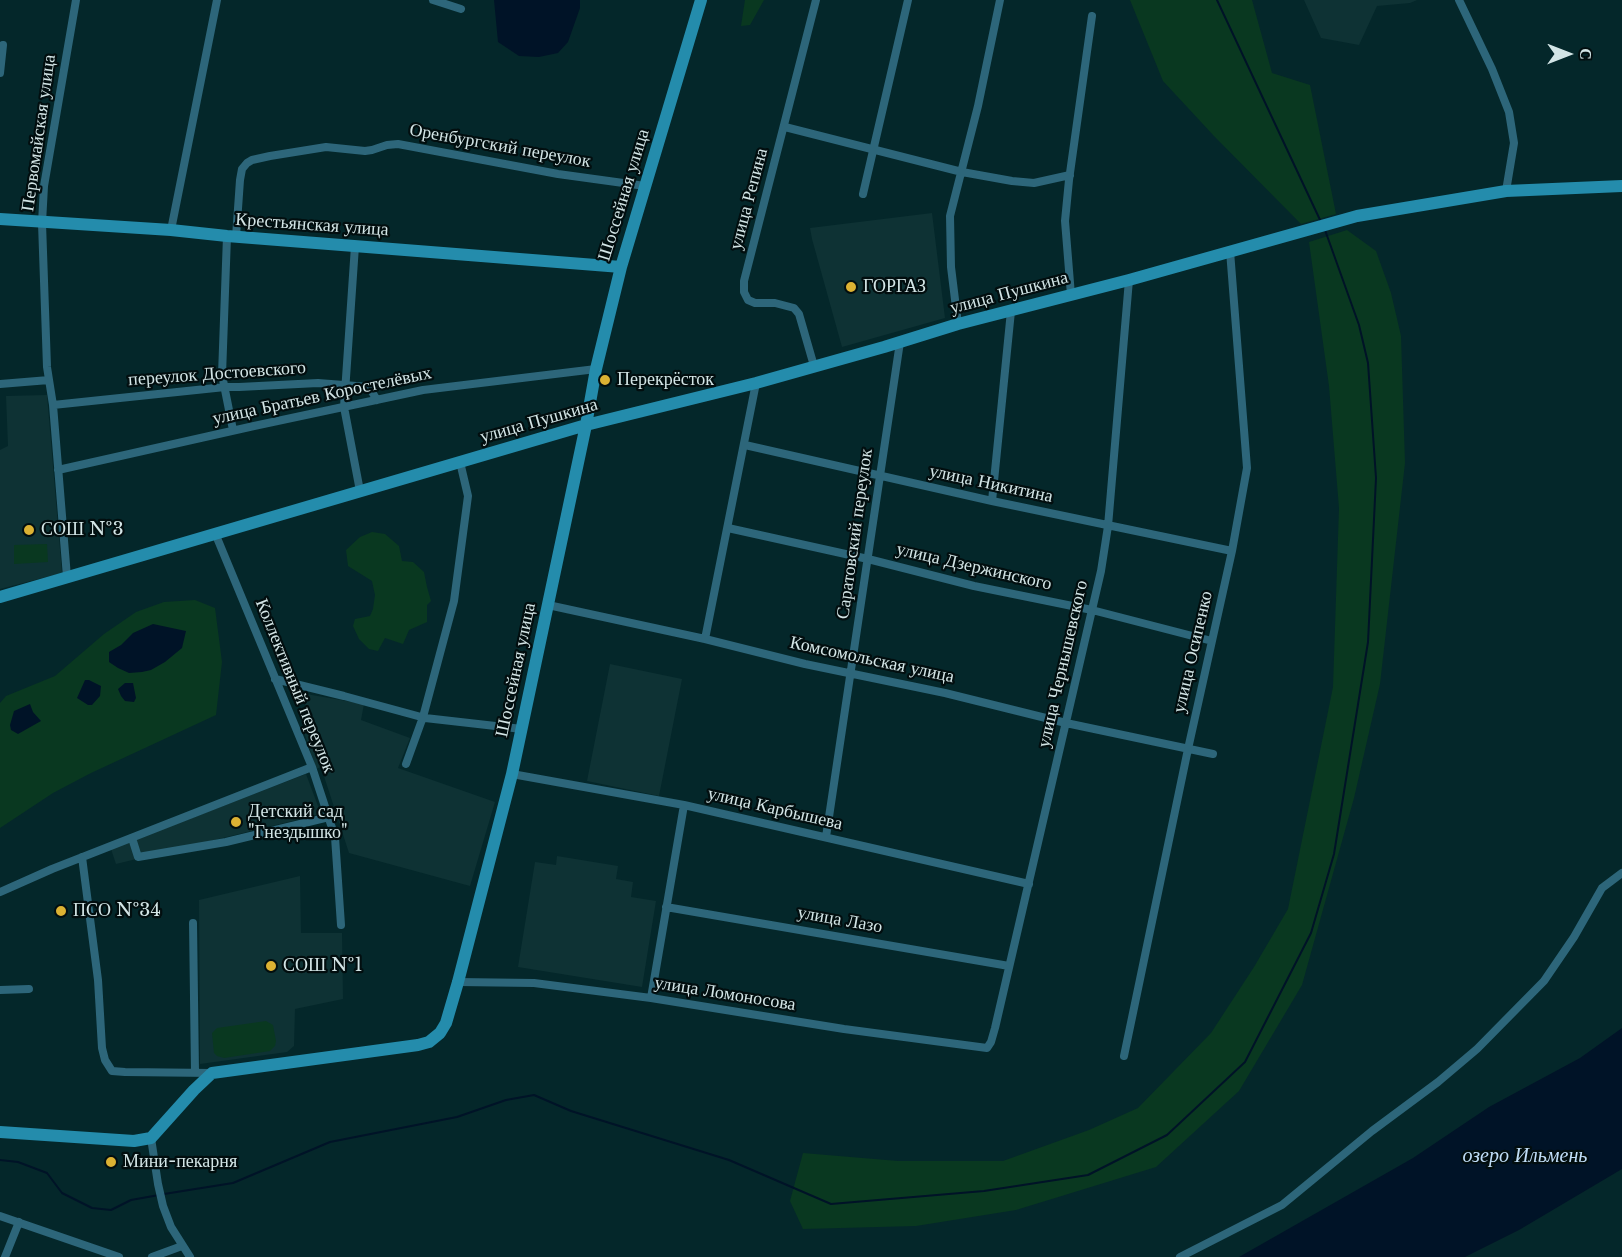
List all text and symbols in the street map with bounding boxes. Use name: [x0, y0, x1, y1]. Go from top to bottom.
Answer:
north arrow: [1538, 24, 1598, 84]
text: С: [1576, 48, 1596, 60]
street label: Первомайская улица: [17, 53, 61, 213]
street label: Оренбургский переулок: [408, 119, 592, 173]
street label: Шоссейная улица: [594, 126, 654, 264]
street label: улица Репина: [725, 146, 773, 252]
street label: Крестьянская улица: [235, 209, 389, 241]
street label: улица Пушкина: [948, 267, 1070, 319]
place label: ГОРГАЗ: [863, 276, 926, 298]
marker: ГОРГАЗ: [844, 280, 858, 294]
street label: переулок Достоевского: [127, 357, 307, 391]
street label: улица Братьев Коростелёвых: [211, 362, 433, 430]
place label: Перекрёсток: [617, 369, 714, 391]
marker: Перекрёсток: [598, 373, 612, 387]
street label: улица Пушкина: [478, 394, 600, 448]
street label: Саратовский переулок: [832, 447, 878, 621]
street label: улица Никитина: [927, 460, 1055, 508]
place label: СОШ №3: [41, 519, 124, 541]
marker: СОШ №3: [22, 523, 36, 537]
street label: улица Дзержинского: [894, 539, 1054, 595]
street label: улица Чернышевского: [1033, 578, 1093, 750]
street label: улица Осипенко: [1168, 589, 1218, 715]
street label: Коллективный переулок: [250, 596, 340, 776]
street label: Шоссейная улица: [491, 601, 541, 739]
street label: Комсомольская улица: [788, 632, 956, 688]
street label: улица Карбышева: [705, 783, 845, 835]
place label: Детский сад "Гнездышко": [248, 801, 348, 844]
marker: Детский сад "Гнездышко": [229, 815, 243, 829]
place label: ПСО №34: [73, 900, 161, 922]
street label: улица Лазо: [796, 902, 884, 938]
marker: ПСО №34: [54, 904, 68, 918]
place label: СОШ №1: [283, 955, 362, 977]
marker: СОШ №1: [264, 959, 278, 973]
street label: улица Ломоносова: [653, 972, 797, 1016]
water label: озеро Ильмень: [1463, 1144, 1587, 1168]
place label: Мини-пекарня: [123, 1151, 237, 1173]
marker: Мини-пекарня: [104, 1155, 118, 1169]

